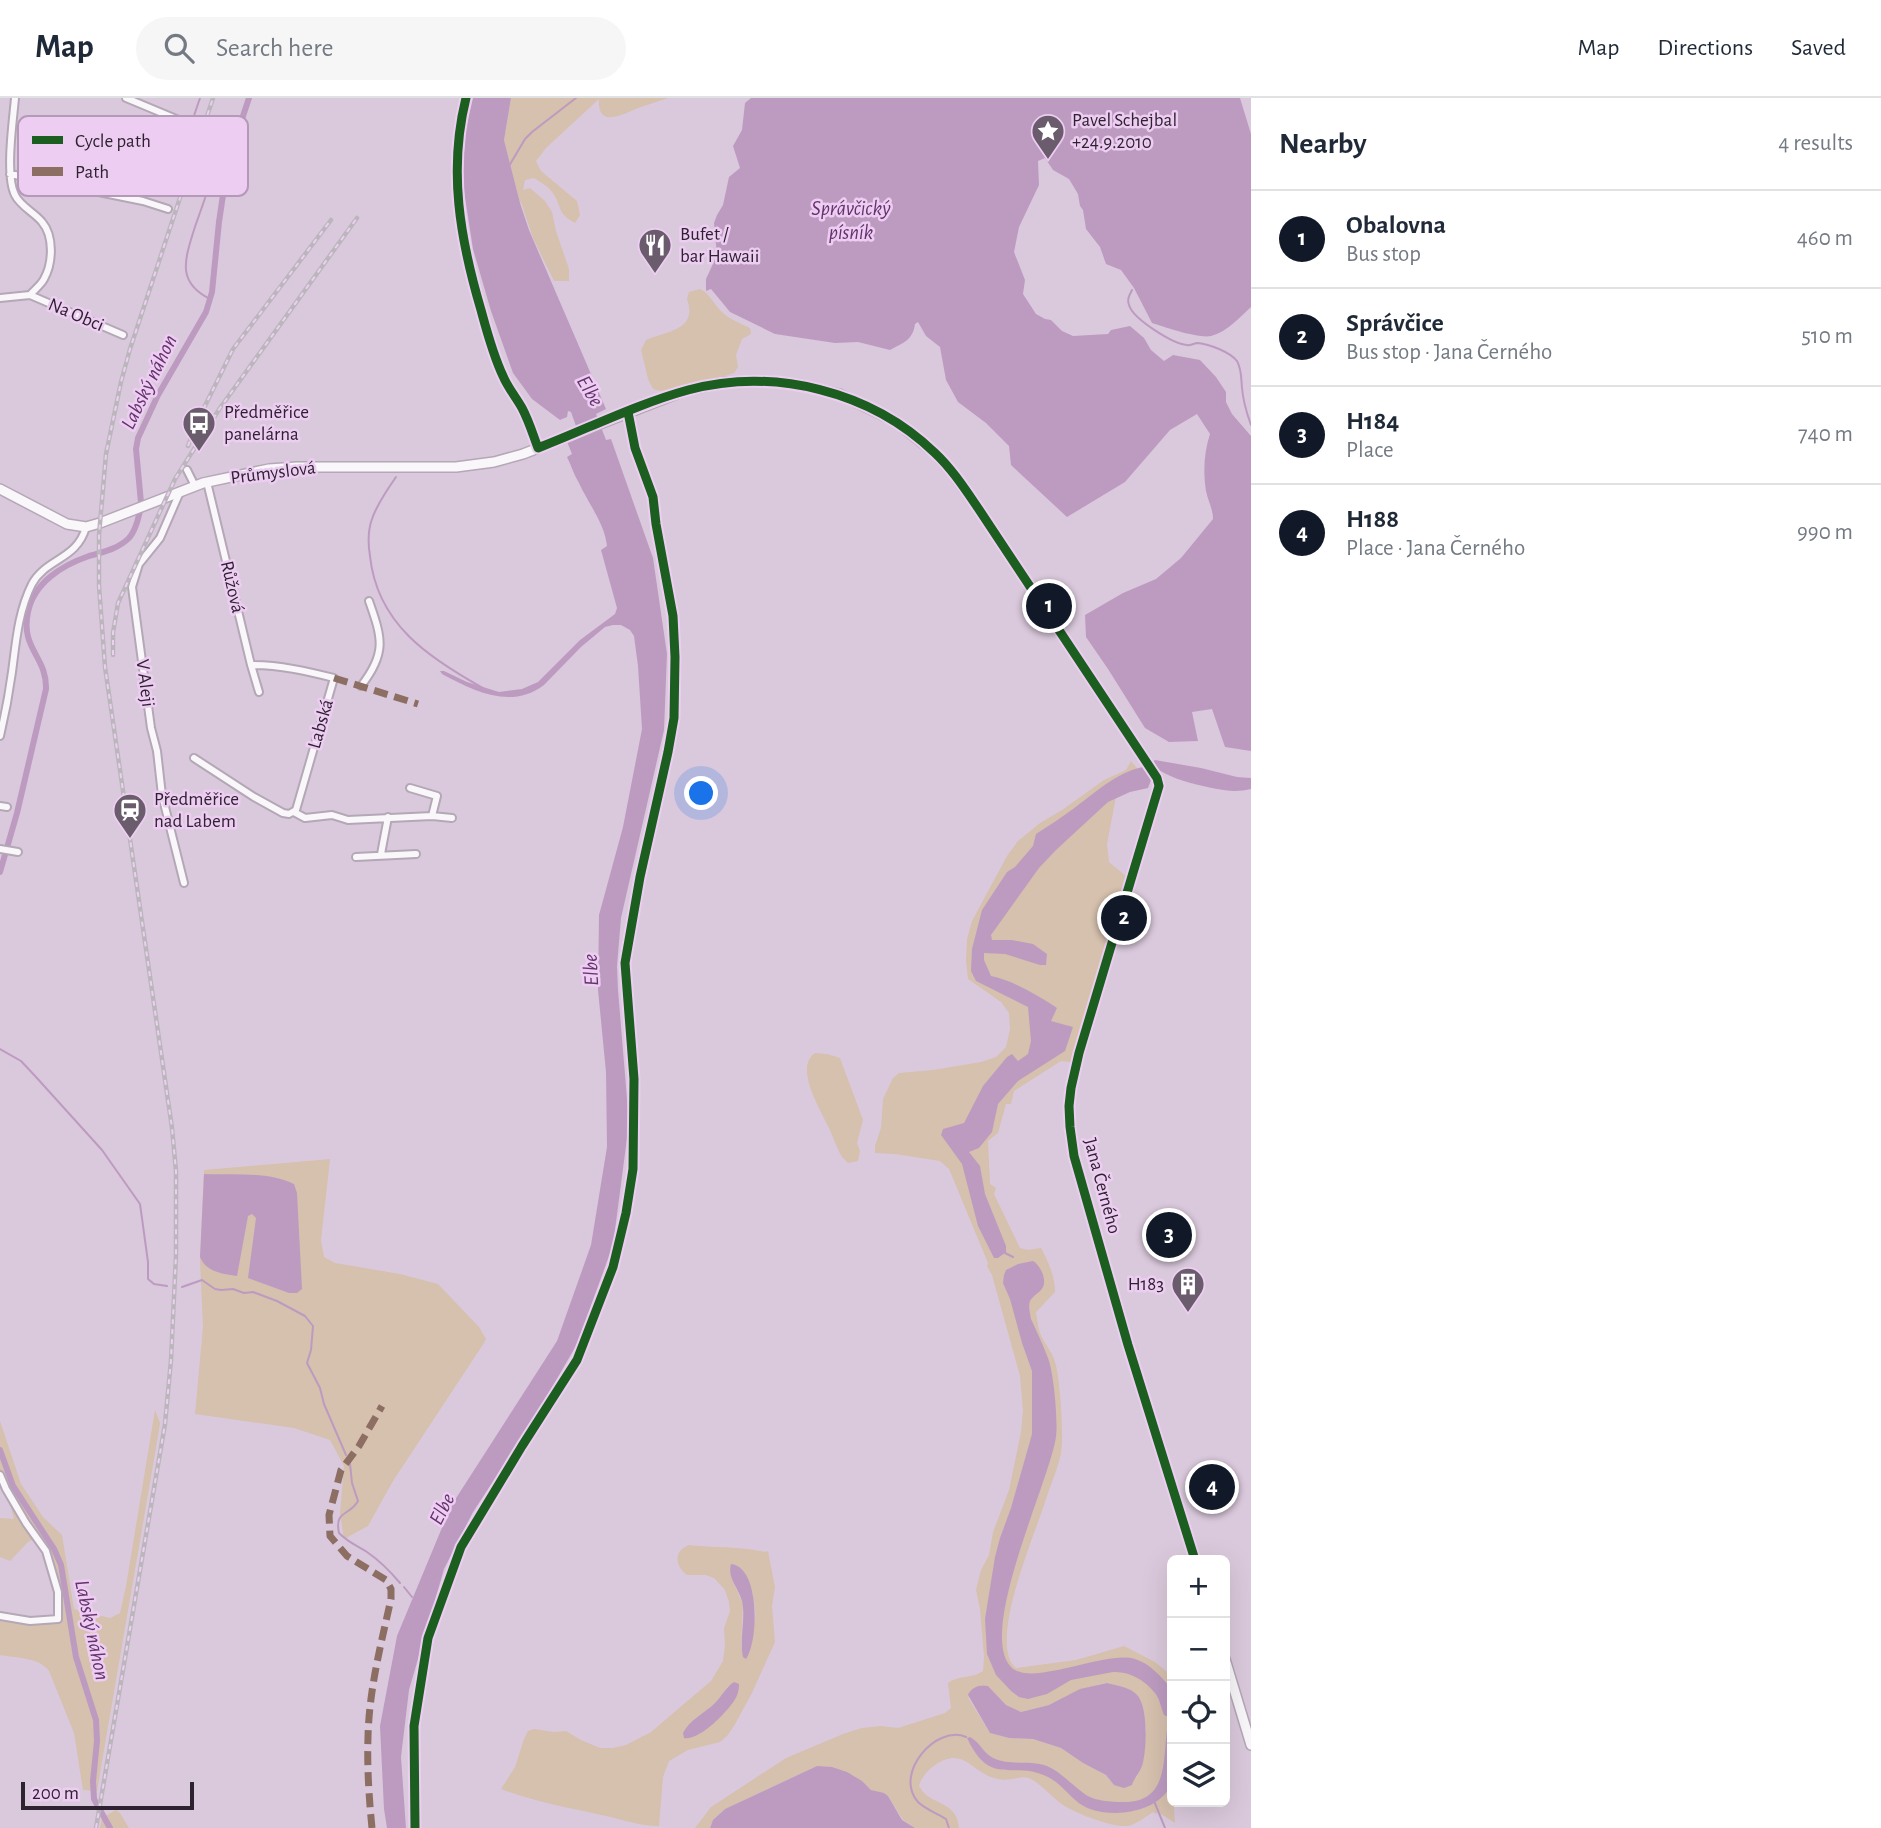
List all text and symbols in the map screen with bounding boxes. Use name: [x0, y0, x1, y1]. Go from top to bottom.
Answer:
search box: [136, 17, 626, 80]
icon: search: [160, 29, 198, 67]
text: Map: [35, 31, 94, 64]
text: Search here: [216, 35, 334, 61]
text: Map: [1577, 36, 1619, 60]
text: Directions: [1657, 36, 1753, 60]
text: Saved: [1791, 36, 1846, 60]
place label: Pavel Schejbal +24.9.2010: [1072, 111, 1177, 152]
place icon: Pavel Schejbal +24.9.2010: [1029, 112, 1067, 161]
legend: [18, 116, 248, 196]
text: Nearby: [1279, 129, 1367, 159]
text: Cycle path: [75, 132, 151, 151]
text: 4 results: [1778, 132, 1853, 155]
text: Path: [75, 163, 109, 182]
water label: Správčický písník: [811, 198, 891, 244]
text: Obalovna: [1346, 212, 1446, 238]
place label: Bufet / bar Hawaii: [680, 225, 759, 266]
restaurant icon: Bufet / bar Hawaii: [636, 226, 674, 275]
text: 1: [1298, 227, 1306, 250]
text: 460 m: [1797, 227, 1853, 250]
text: Bus stop: [1346, 243, 1421, 266]
street label: Na Obci: [45, 295, 107, 335]
text: Správčice: [1346, 310, 1444, 336]
text: 2: [1297, 325, 1307, 348]
text: 510 m: [1801, 325, 1853, 348]
water label: Labský náhon: [117, 332, 181, 432]
text: Bus stop · Jana Černého: [1346, 341, 1552, 364]
water label: Elbe: [573, 372, 607, 410]
place label: Předměřice panelárna: [224, 403, 309, 444]
bus stop icon: Předměřice panelárna: [180, 404, 218, 453]
text: H184: [1346, 408, 1399, 434]
text: 3: [1297, 423, 1307, 446]
text: 740 m: [1798, 423, 1853, 446]
text: Place: [1346, 439, 1394, 462]
street label: Průmyslová: [229, 458, 317, 488]
text: H188: [1346, 506, 1399, 532]
text: 4: [1296, 521, 1308, 544]
text: 990 m: [1797, 521, 1853, 544]
text: Place · Jana Černého: [1346, 537, 1525, 560]
street label: Růžová: [217, 559, 247, 615]
pin: 1: [1026, 580, 1072, 632]
street label: V Aleji: [133, 658, 157, 708]
street label: Labská: [305, 697, 337, 751]
your location: [684, 776, 718, 810]
place label: Předměřice nad Labem: [154, 790, 239, 831]
station icon: Předměřice nad Labem: [111, 791, 149, 840]
pin: 2: [1101, 892, 1147, 944]
water label: Elbe: [580, 953, 602, 987]
street label: Jana Černého: [1080, 1136, 1126, 1236]
pin: 3: [1146, 1209, 1192, 1261]
building icon: H183: [1169, 1265, 1207, 1314]
place label: H183: [1128, 1275, 1164, 1294]
pin: 4: [1189, 1461, 1235, 1513]
water label: Elbe: [425, 1490, 459, 1528]
map controls: [1167, 1555, 1230, 1807]
button: +: [1167, 1555, 1230, 1618]
water label: Labský náhon: [71, 1578, 113, 1682]
button: −: [1167, 1618, 1230, 1681]
button: locate: [1167, 1681, 1230, 1744]
button: layers: [1167, 1744, 1230, 1807]
scale bar: [21, 1779, 194, 1811]
text: 200 m: [32, 1784, 79, 1803]

